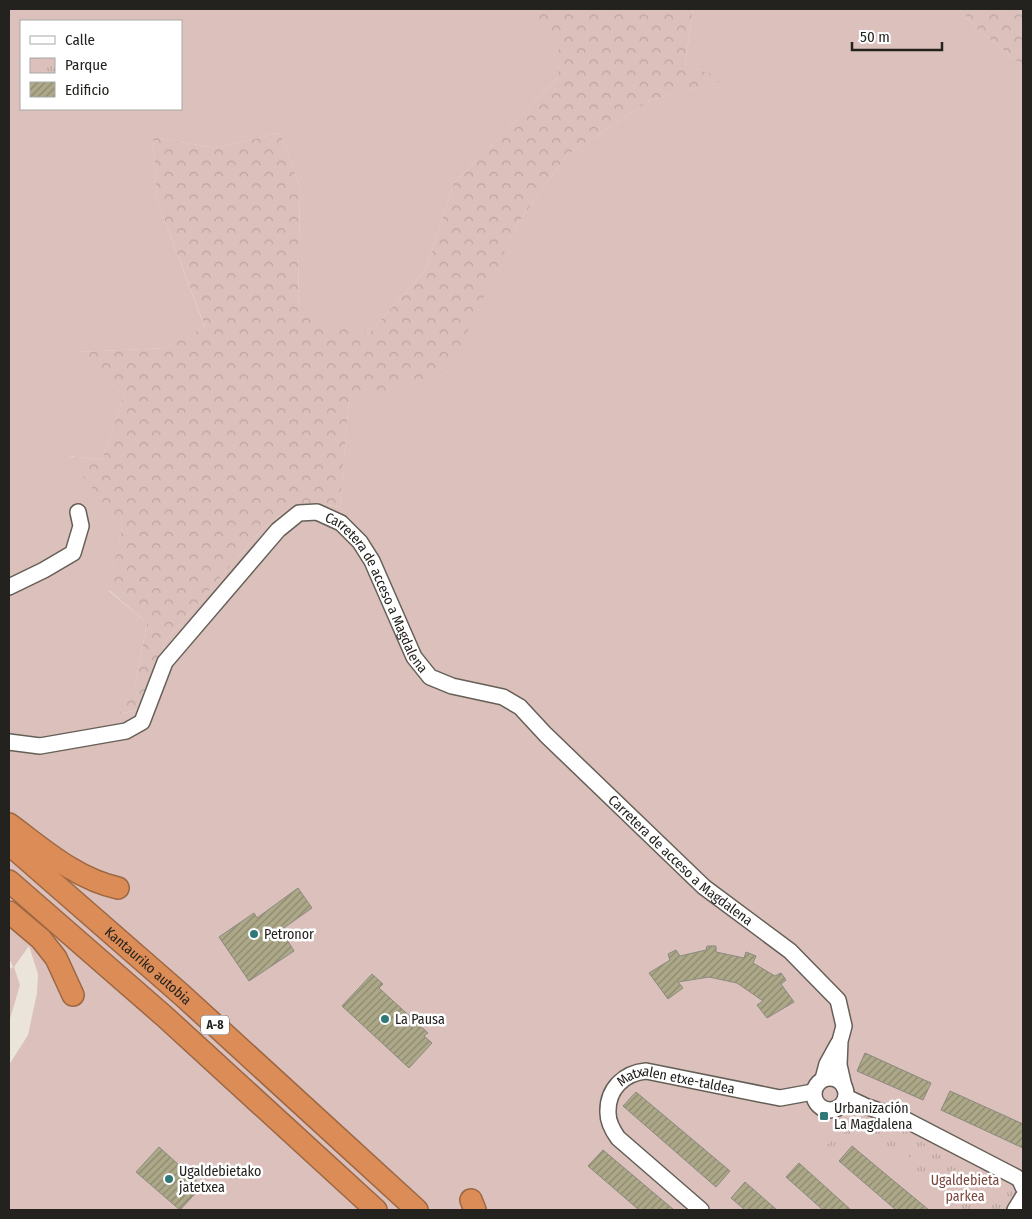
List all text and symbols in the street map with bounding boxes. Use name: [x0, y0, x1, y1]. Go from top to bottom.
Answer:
legend: [20, 20, 182, 110]
scale bar: [852, 20, 942, 52]
text: 50 m: [860, 28, 890, 46]
text: Calle: [65, 31, 95, 49]
text: Parque: [65, 56, 108, 74]
text: Edificio: [65, 81, 110, 99]
street label: Carretera de acceso a Magdalena: [323, 508, 432, 676]
street label: Carretera de acceso a Magdalena: [605, 791, 756, 929]
street label: Kantauriko autobia: [102, 923, 195, 1008]
place label: Petronor: [264, 926, 314, 943]
marker: Petronor: [248, 928, 260, 940]
place label: La Pausa: [395, 1011, 445, 1028]
marker: La Pausa: [379, 1013, 391, 1025]
road number: A-8: [201, 1016, 229, 1034]
street label: Matxalen etxe-taldea: [613, 1062, 736, 1097]
place label: Urbanización La Magdalena: [834, 1100, 912, 1133]
marker: Urbanización La Magdalena: [818, 1110, 830, 1122]
place label: Ugaldebietako jatetxea: [178, 1163, 261, 1196]
park label: Ugaldebieta parkea: [931, 1172, 999, 1205]
marker: Ugaldebietako jatetxea: [163, 1173, 175, 1185]

